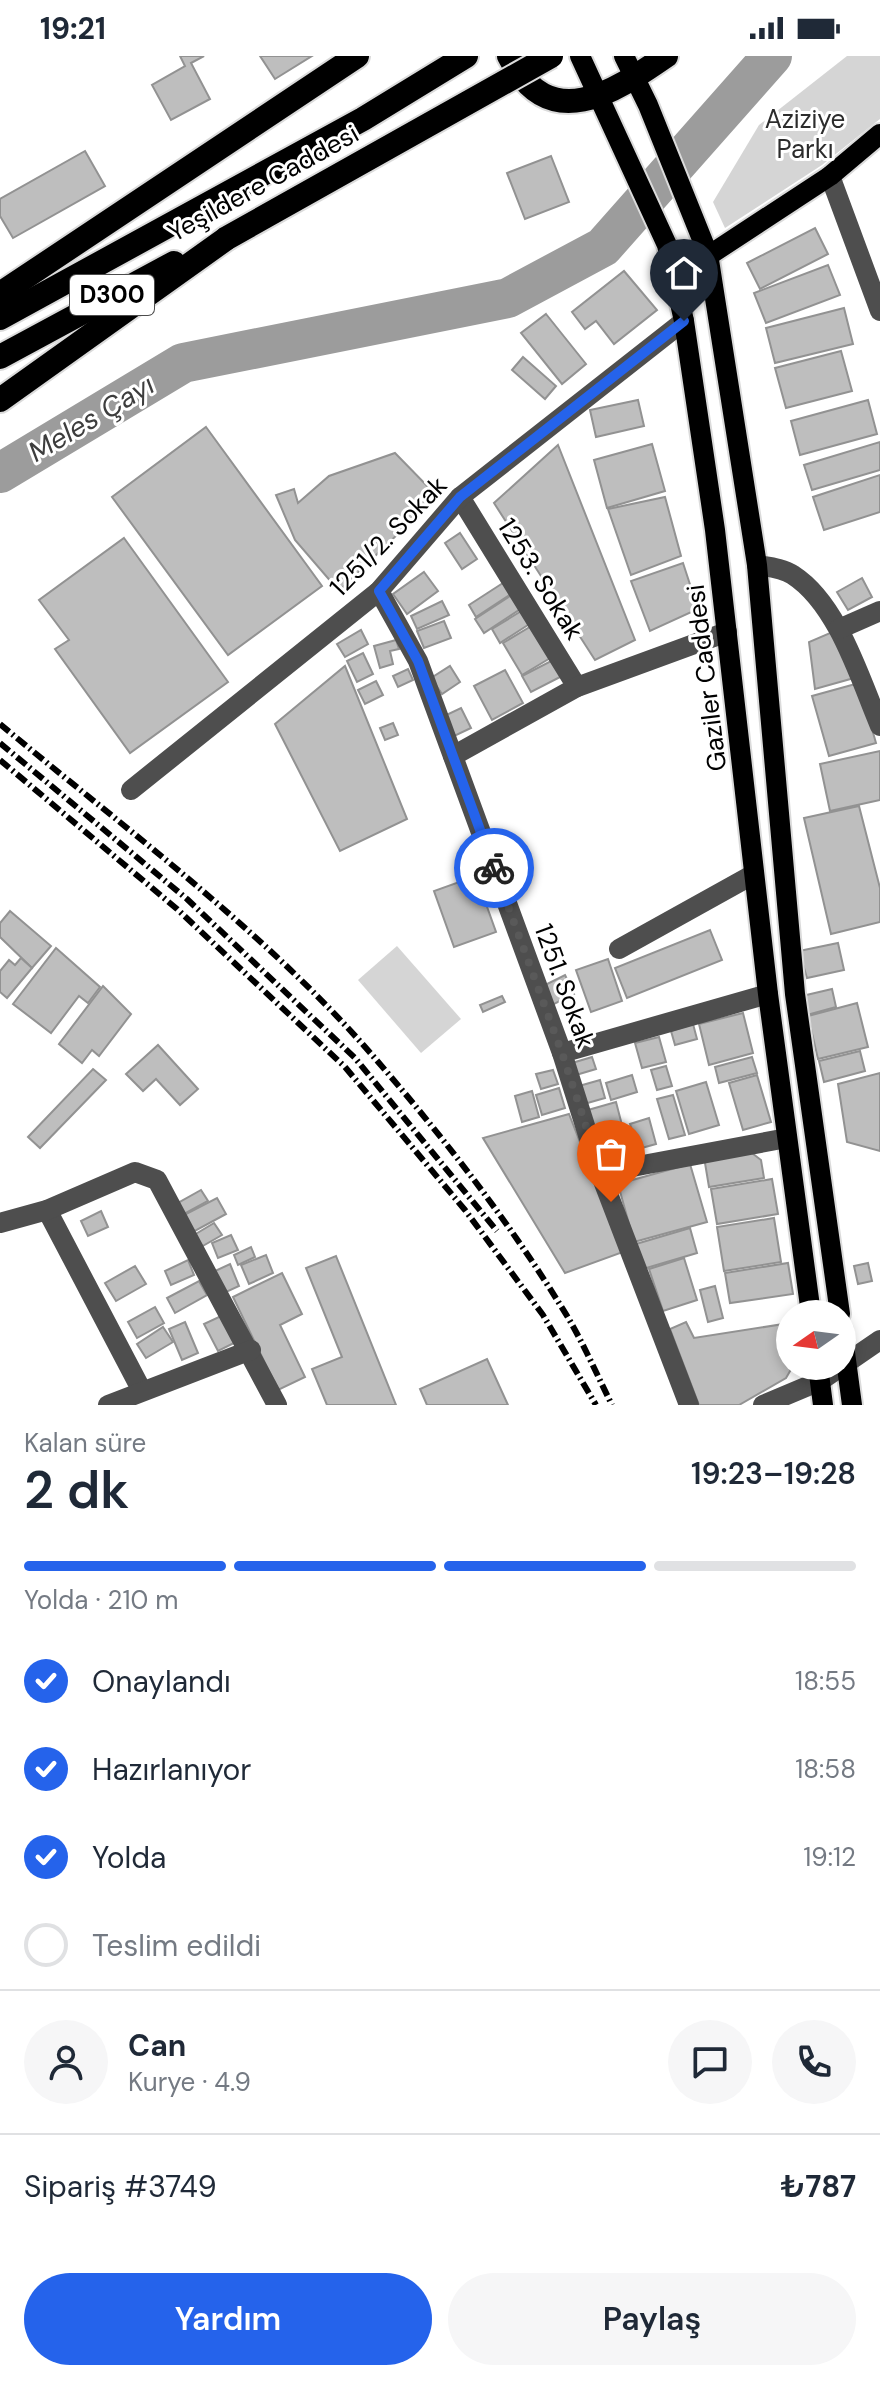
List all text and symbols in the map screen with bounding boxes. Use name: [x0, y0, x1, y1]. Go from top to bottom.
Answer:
text: 19:21: [40, 9, 106, 48]
park label: Aziziye Parkı: [765, 102, 845, 166]
street label: Yeşildere Caddesi: [162, 116, 364, 250]
pin: [650, 239, 718, 321]
icon: home: [662, 251, 706, 295]
road number: D300: [70, 275, 154, 315]
water label: Meles Çayı: [21, 366, 161, 471]
street label: 1251/2. Sokak: [322, 468, 454, 604]
street label: 1253. Sokak: [490, 512, 592, 646]
street label: Gaziler Caddesi: [678, 583, 734, 773]
courier: [454, 828, 534, 908]
icon: bike: [472, 846, 516, 890]
street label: 1251. Sokak: [527, 919, 603, 1053]
pin: [577, 1120, 645, 1202]
icon: bag: [589, 1132, 633, 1176]
north arrow: [776, 1300, 856, 1380]
map controls: [776, 1300, 856, 1380]
text: Kalan süre: [24, 1426, 146, 1460]
text: 19:23–19:28: [691, 1454, 856, 1493]
text: 2 dk: [24, 1456, 129, 1524]
text: Yolda · 210 m: [24, 1583, 178, 1617]
icon: check: [24, 1659, 68, 1703]
text: Onaylandı: [92, 1662, 231, 1701]
text: 18:55: [795, 1664, 856, 1698]
icon: check: [24, 1747, 68, 1791]
text: Hazırlanıyor: [92, 1750, 251, 1789]
text: 18:58: [795, 1752, 856, 1786]
icon: check: [24, 1835, 68, 1879]
text: Yolda: [92, 1838, 166, 1877]
text: 19:12: [803, 1840, 856, 1874]
text: Teslim edildi: [92, 1926, 261, 1965]
button: person: [24, 2020, 108, 2104]
button: chat: [668, 2020, 752, 2104]
button: phone: [772, 2020, 856, 2104]
text: Can: [128, 2026, 186, 2065]
text: Kurye · 4.9: [128, 2065, 251, 2099]
text: Sipariş #3749: [24, 2167, 217, 2206]
text: ₺787: [781, 2167, 856, 2206]
button: Yardım: [24, 2273, 432, 2365]
button: Paylaş: [448, 2273, 856, 2365]

